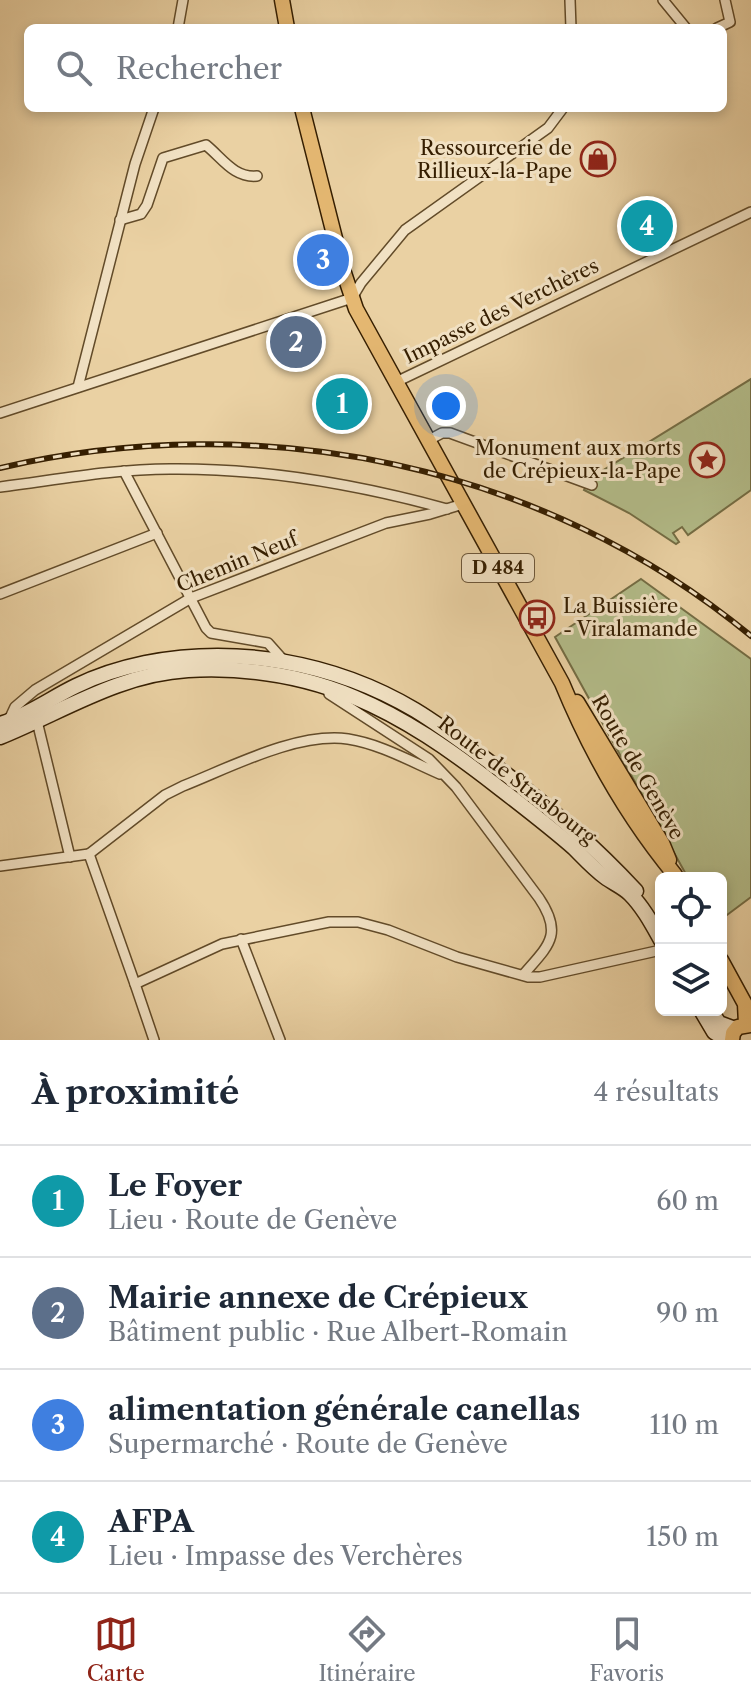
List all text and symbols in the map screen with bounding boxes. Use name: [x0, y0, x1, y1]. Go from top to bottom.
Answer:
search box: [24, 24, 727, 112]
icon: search: [52, 46, 96, 90]
text: Rechercher: [116, 50, 282, 87]
place label: Ressourcerie de Rillieux-la-Pape: [417, 136, 572, 183]
shop icon: Ressourcerie de Rillieux-la-Pape: [579, 140, 617, 178]
pin: 4: [621, 196, 673, 256]
pin: 3: [297, 230, 349, 290]
street label: Impasse des Verchères: [400, 253, 602, 369]
pin: 2: [270, 312, 322, 372]
pin: 1: [316, 374, 368, 434]
your location: [426, 386, 466, 426]
place label: Monument aux morts de Crépieux-la-Pape: [475, 436, 681, 483]
place icon: Monument aux morts de Crépieux-la-Pape: [688, 441, 726, 479]
street label: Chemin Neuf: [173, 526, 304, 597]
road number: D 484: [462, 554, 534, 582]
place label: La Buissière - Viralamande: [563, 594, 698, 641]
bus stop icon: La Buissière - Viralamande: [518, 599, 556, 637]
street label: Route de Genève: [587, 690, 689, 844]
street label: Route de Strasbourg: [433, 711, 601, 849]
map controls: [655, 872, 727, 1016]
button: locate: [655, 872, 727, 944]
button: layers: [655, 944, 727, 1016]
text: À proximité: [32, 1071, 239, 1113]
text: 4 résultats: [593, 1076, 719, 1108]
text: Le Foyer: [108, 1167, 242, 1204]
text: 1: [52, 1185, 64, 1217]
text: 60 m: [656, 1185, 719, 1217]
text: Lieu · Route de Genève: [108, 1204, 397, 1236]
text: Mairie annexe de Crépieux: [108, 1279, 528, 1316]
text: 2: [50, 1297, 66, 1329]
text: 90 m: [656, 1297, 719, 1329]
text: Bâtiment public · Rue Albert-Romain: [108, 1316, 568, 1348]
text: alimentation générale canellas: [108, 1391, 580, 1428]
text: 3: [51, 1409, 65, 1441]
text: 110 m: [650, 1409, 719, 1441]
text: Supermarché · Route de Genève: [108, 1428, 508, 1460]
text: AFPA: [108, 1503, 194, 1540]
text: 4: [50, 1521, 66, 1553]
text: 150 m: [646, 1521, 719, 1553]
text: Lieu · Impasse des Verchères: [108, 1540, 463, 1572]
tab: Carte: [87, 1612, 145, 1687]
tab: Itinéraire: [318, 1612, 416, 1687]
tab: Favoris: [589, 1612, 664, 1687]

